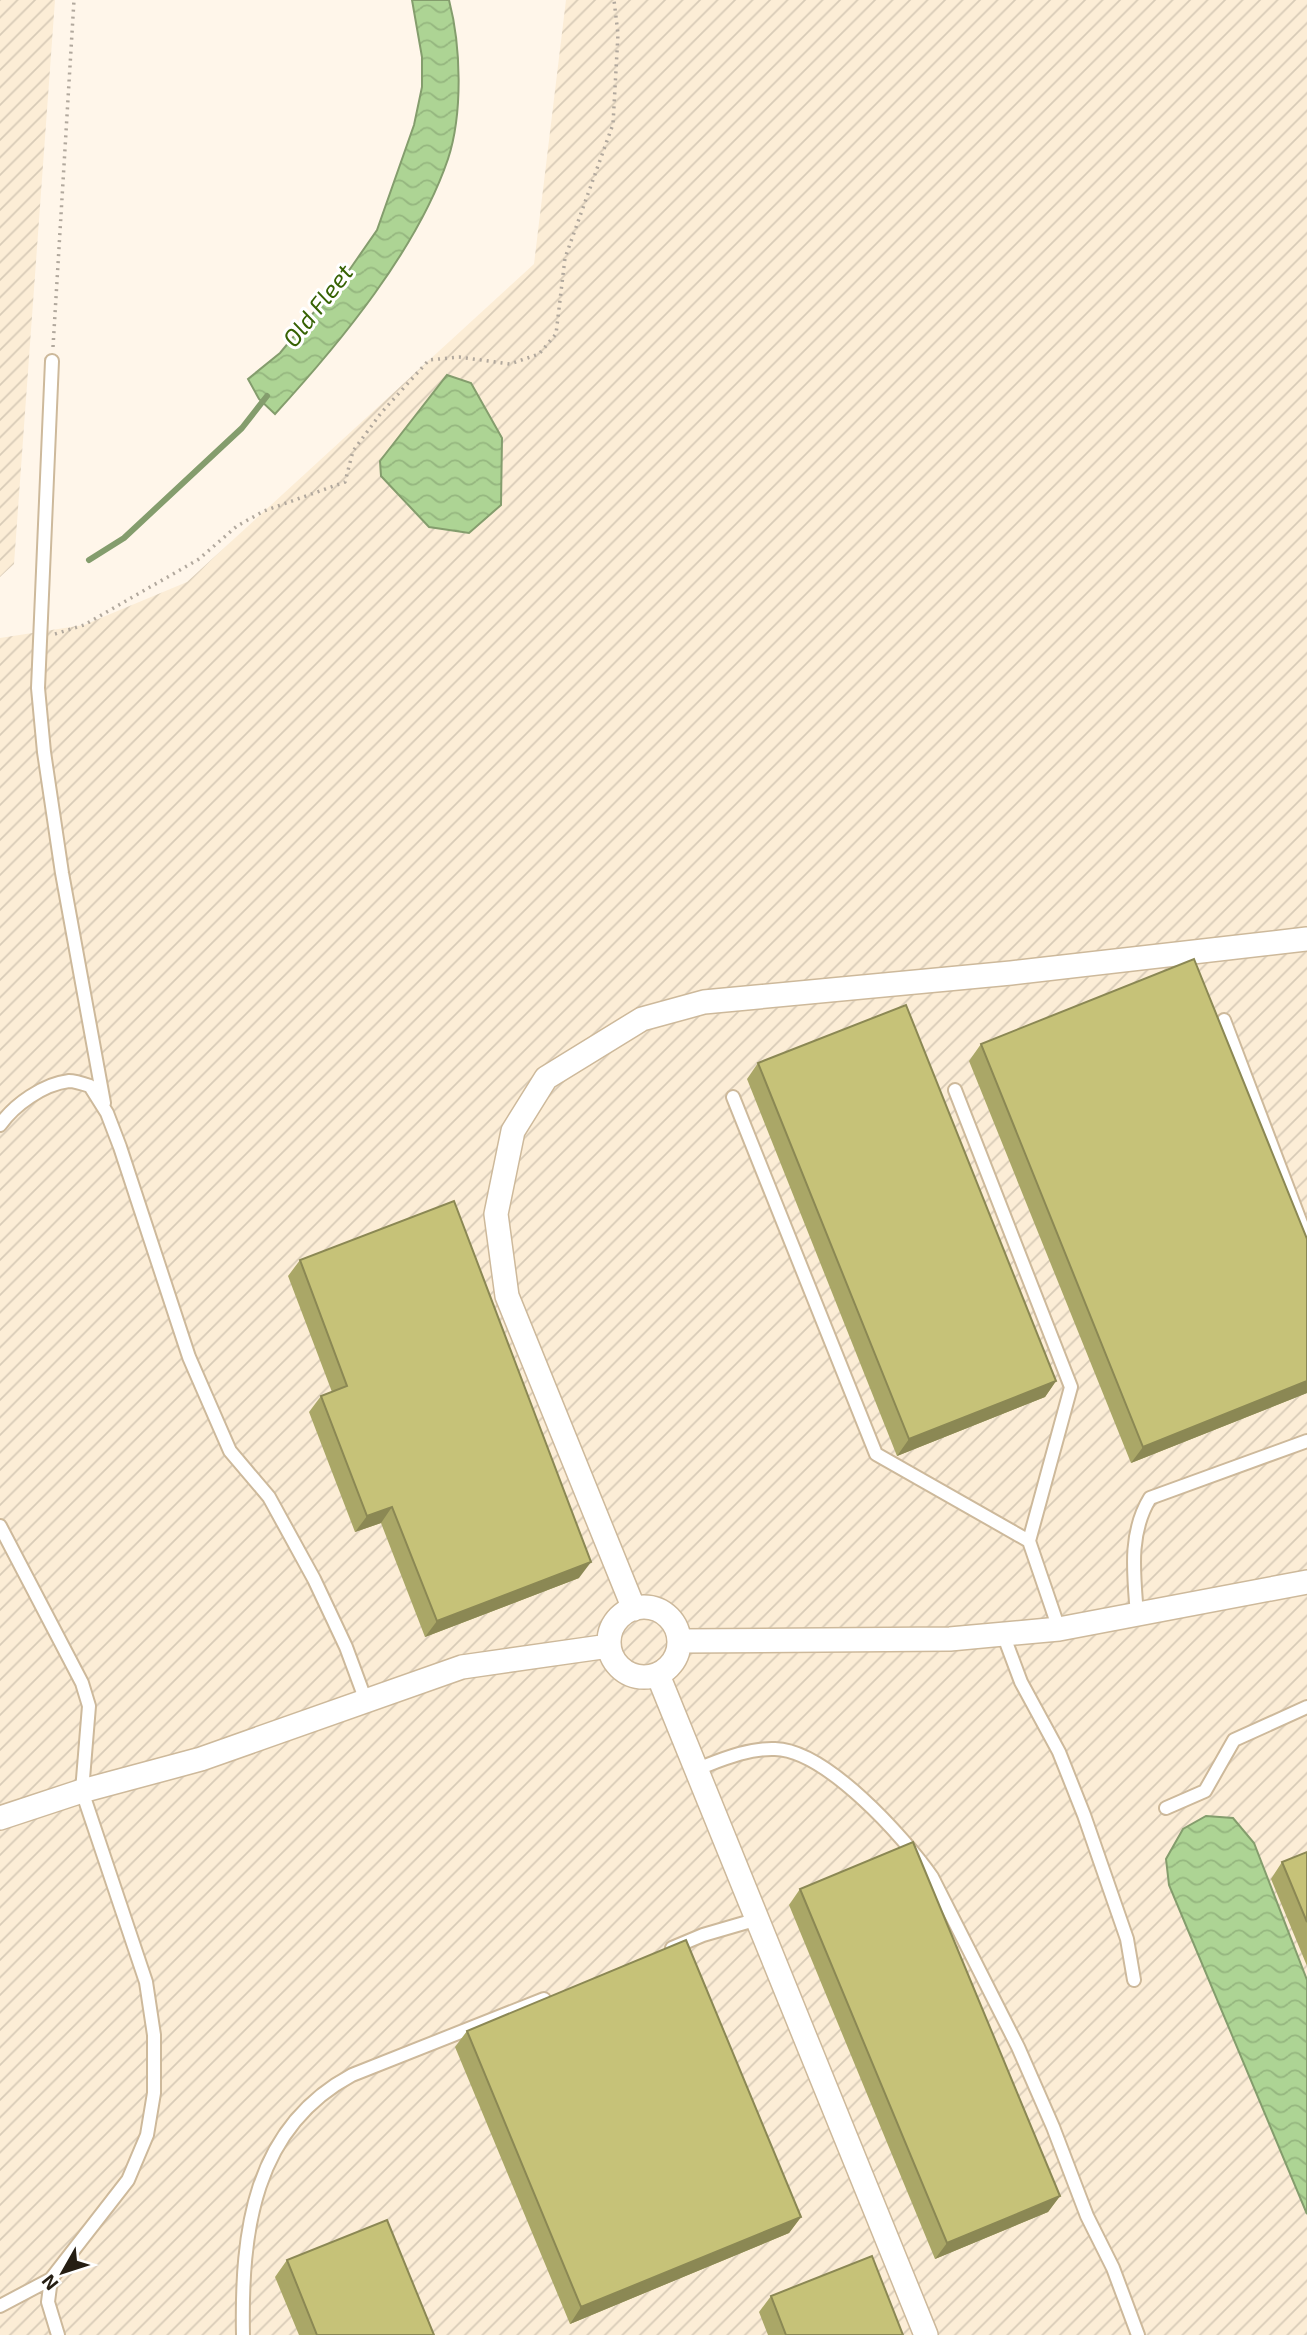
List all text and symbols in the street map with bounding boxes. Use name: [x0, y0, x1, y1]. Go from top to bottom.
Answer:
water label: Old Fleet: [276, 257, 359, 352]
north arrow: [28, 2237, 98, 2307]
text: N: [36, 2270, 63, 2296]

